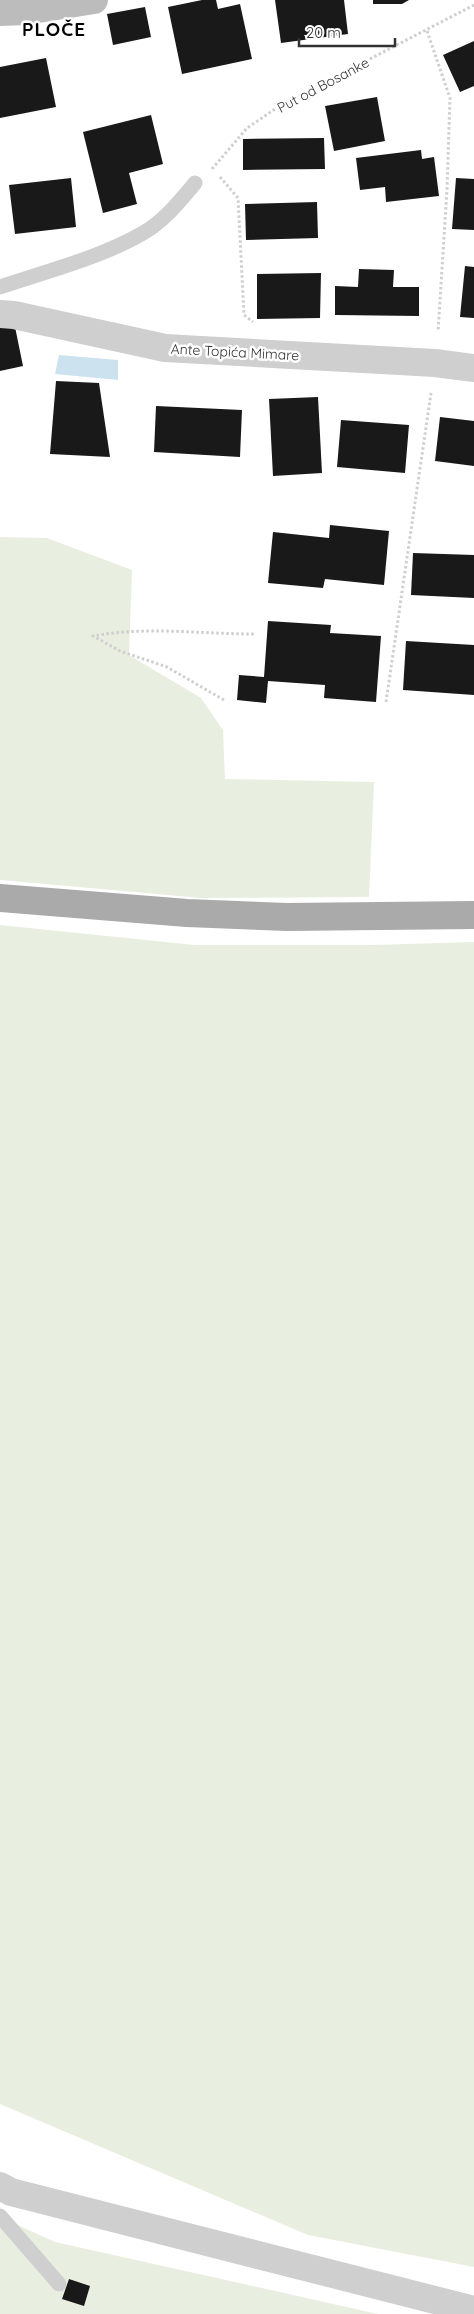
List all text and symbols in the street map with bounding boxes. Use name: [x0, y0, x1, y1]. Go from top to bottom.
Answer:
scale bar: [299, 15, 395, 47]
district label: PLOČE: [22, 17, 86, 41]
text: 20 m: [306, 23, 341, 42]
street label: Put od Bosanke: [274, 53, 372, 117]
street label: Ante Topića Mimare: [170, 340, 300, 364]

